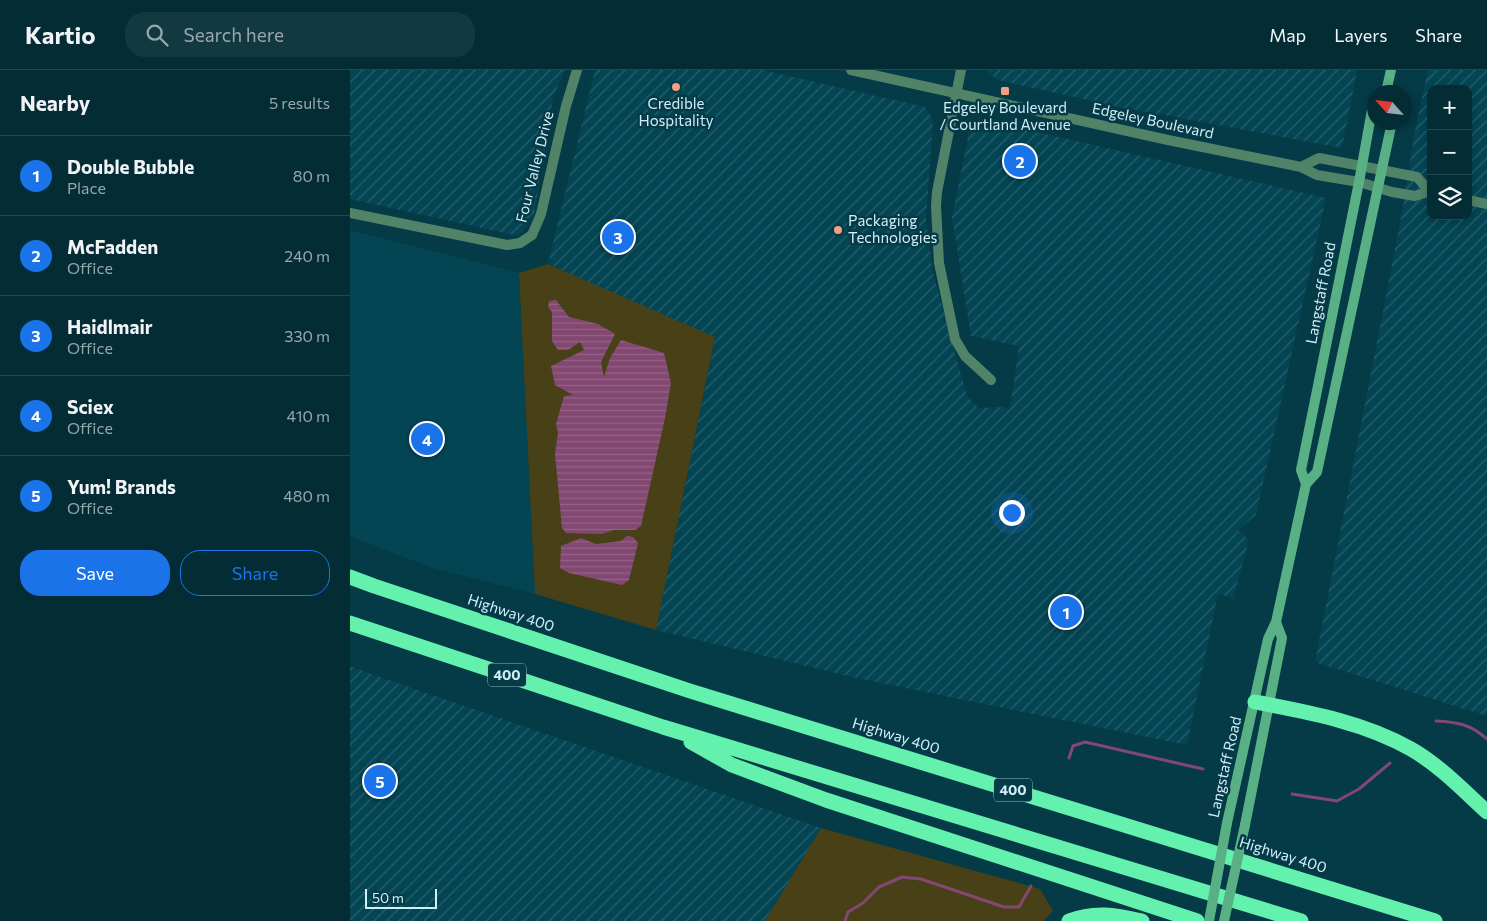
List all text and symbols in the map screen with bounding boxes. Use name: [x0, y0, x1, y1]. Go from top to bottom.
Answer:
search box: [125, 12, 475, 57]
text: Kartio: [25, 20, 95, 49]
icon: search: [143, 21, 171, 49]
text: Search here: [183, 23, 284, 46]
text: Map: [1269, 24, 1306, 46]
text: Layers: [1334, 24, 1387, 46]
text: Share: [1415, 24, 1462, 46]
marker: Credible Hospitality: [670, 81, 682, 93]
marker: Edgeley Boulevard / Courtland Avenue: [999, 85, 1011, 97]
north arrow: [1367, 85, 1412, 130]
map controls: [1427, 85, 1472, 220]
button: +: [1427, 85, 1472, 130]
text: Nearby: [20, 90, 90, 115]
text: 5 results: [269, 93, 330, 112]
place label: Credible Hospitality: [638, 94, 714, 129]
place label: Edgeley Boulevard / Courtland Avenue: [939, 98, 1071, 133]
street label: Edgeley Boulevard: [1091, 98, 1216, 142]
street label: Four Valley Drive: [512, 109, 557, 224]
button: −: [1427, 130, 1472, 175]
pin: 2: [1004, 142, 1036, 180]
text: Double Bubble: [67, 155, 194, 178]
text: 1: [32, 166, 40, 185]
text: 80 m: [293, 166, 330, 185]
button: layers: [1427, 175, 1472, 220]
text: Place: [67, 178, 106, 197]
place label: Packaging Technologies: [848, 211, 938, 246]
pin: 3: [602, 218, 634, 256]
marker: Packaging Technologies: [832, 224, 844, 236]
text: McFadden: [67, 235, 158, 258]
street label: Langstaff Road: [1301, 240, 1339, 345]
text: 2: [31, 246, 41, 265]
text: 240 m: [284, 246, 330, 265]
text: Office: [67, 258, 113, 277]
text: Haidlmair: [67, 315, 153, 338]
text: 3: [31, 326, 41, 345]
text: 330 m: [284, 326, 330, 345]
text: Office: [67, 338, 113, 357]
text: Sciex: [67, 395, 114, 418]
text: 4: [31, 406, 41, 425]
text: 410 m: [287, 406, 330, 425]
text: Office: [67, 418, 113, 437]
pin: 4: [411, 420, 443, 458]
text: Yum! Brands: [67, 475, 176, 498]
text: 5: [31, 486, 41, 505]
text: 480 m: [283, 486, 330, 505]
text: Office: [67, 498, 113, 517]
your location: [999, 500, 1025, 526]
button: Save: [20, 550, 170, 596]
button: Share: [180, 550, 330, 596]
street label: Highway 400: [466, 590, 557, 635]
pin: 1: [1050, 593, 1082, 631]
road number: 400: [488, 664, 526, 686]
street label: Highway 400: [850, 713, 942, 757]
street label: Langstaff Road: [1204, 714, 1244, 819]
pin: 5: [364, 762, 396, 800]
road number: 400: [994, 778, 1032, 802]
street label: Highway 400: [1237, 832, 1329, 876]
scale bar: [365, 886, 438, 909]
text: 50 m: [372, 889, 404, 906]

